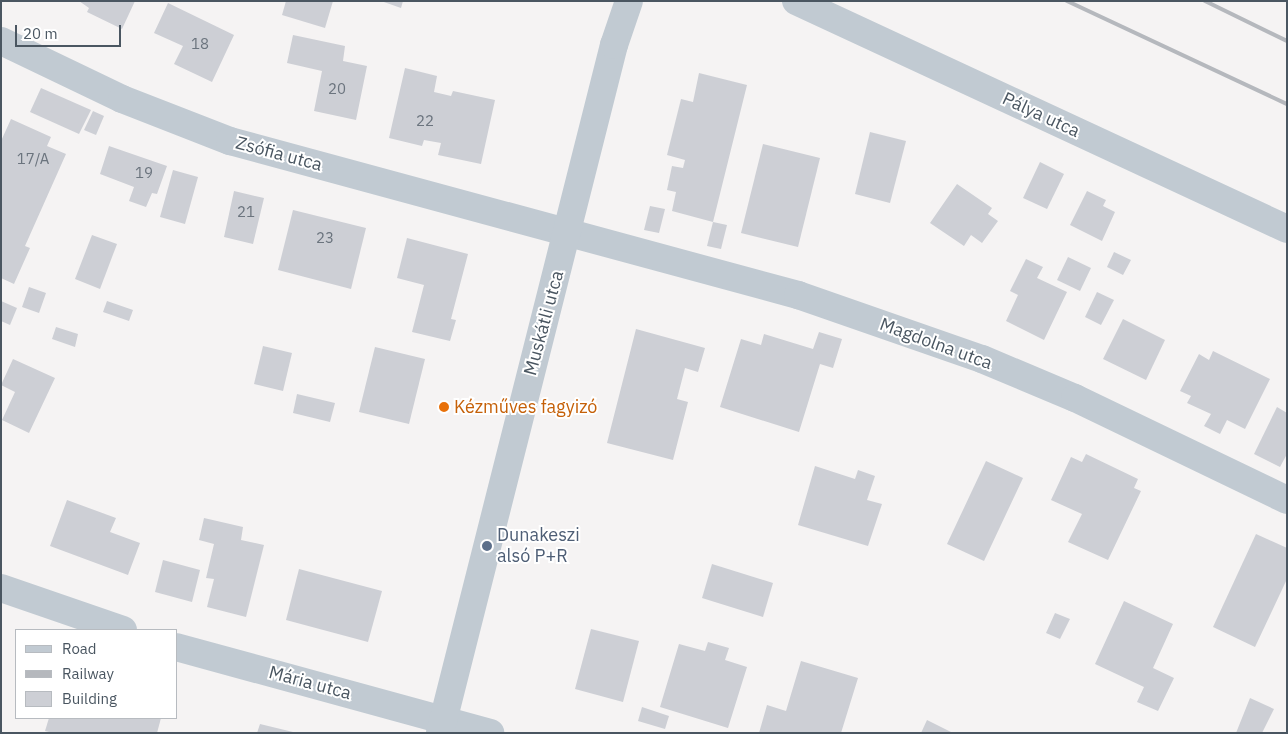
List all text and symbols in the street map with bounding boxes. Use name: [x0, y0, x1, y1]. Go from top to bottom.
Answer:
scale bar: [18, 15, 124, 47]
text: 20 m: [23, 24, 58, 43]
house number: 18: [191, 35, 209, 53]
house number: 20: [328, 80, 346, 98]
street label: Pálya utca: [999, 88, 1083, 142]
house number: 22: [416, 112, 434, 130]
street label: Zsófia utca: [234, 132, 324, 176]
house number: 17/A: [17, 150, 49, 168]
house number: 19: [135, 164, 153, 182]
house number: 21: [237, 203, 255, 221]
house number: 23: [316, 229, 334, 247]
street label: Muskátli utca: [520, 268, 568, 378]
street label: Magdolna utca: [877, 314, 995, 374]
place label: Kézműves fagyizó: [454, 396, 597, 418]
marker: Kézműves fagyizó: [438, 401, 450, 413]
place label: Dunakeszi alsó P+R: [497, 525, 580, 568]
marker: Dunakeszi alsó P+R: [481, 540, 493, 552]
legend: [15, 629, 178, 719]
text: Road: [62, 639, 97, 658]
street label: Mária utca: [266, 662, 354, 704]
text: Railway: [62, 664, 114, 683]
text: Building: [62, 689, 117, 708]

